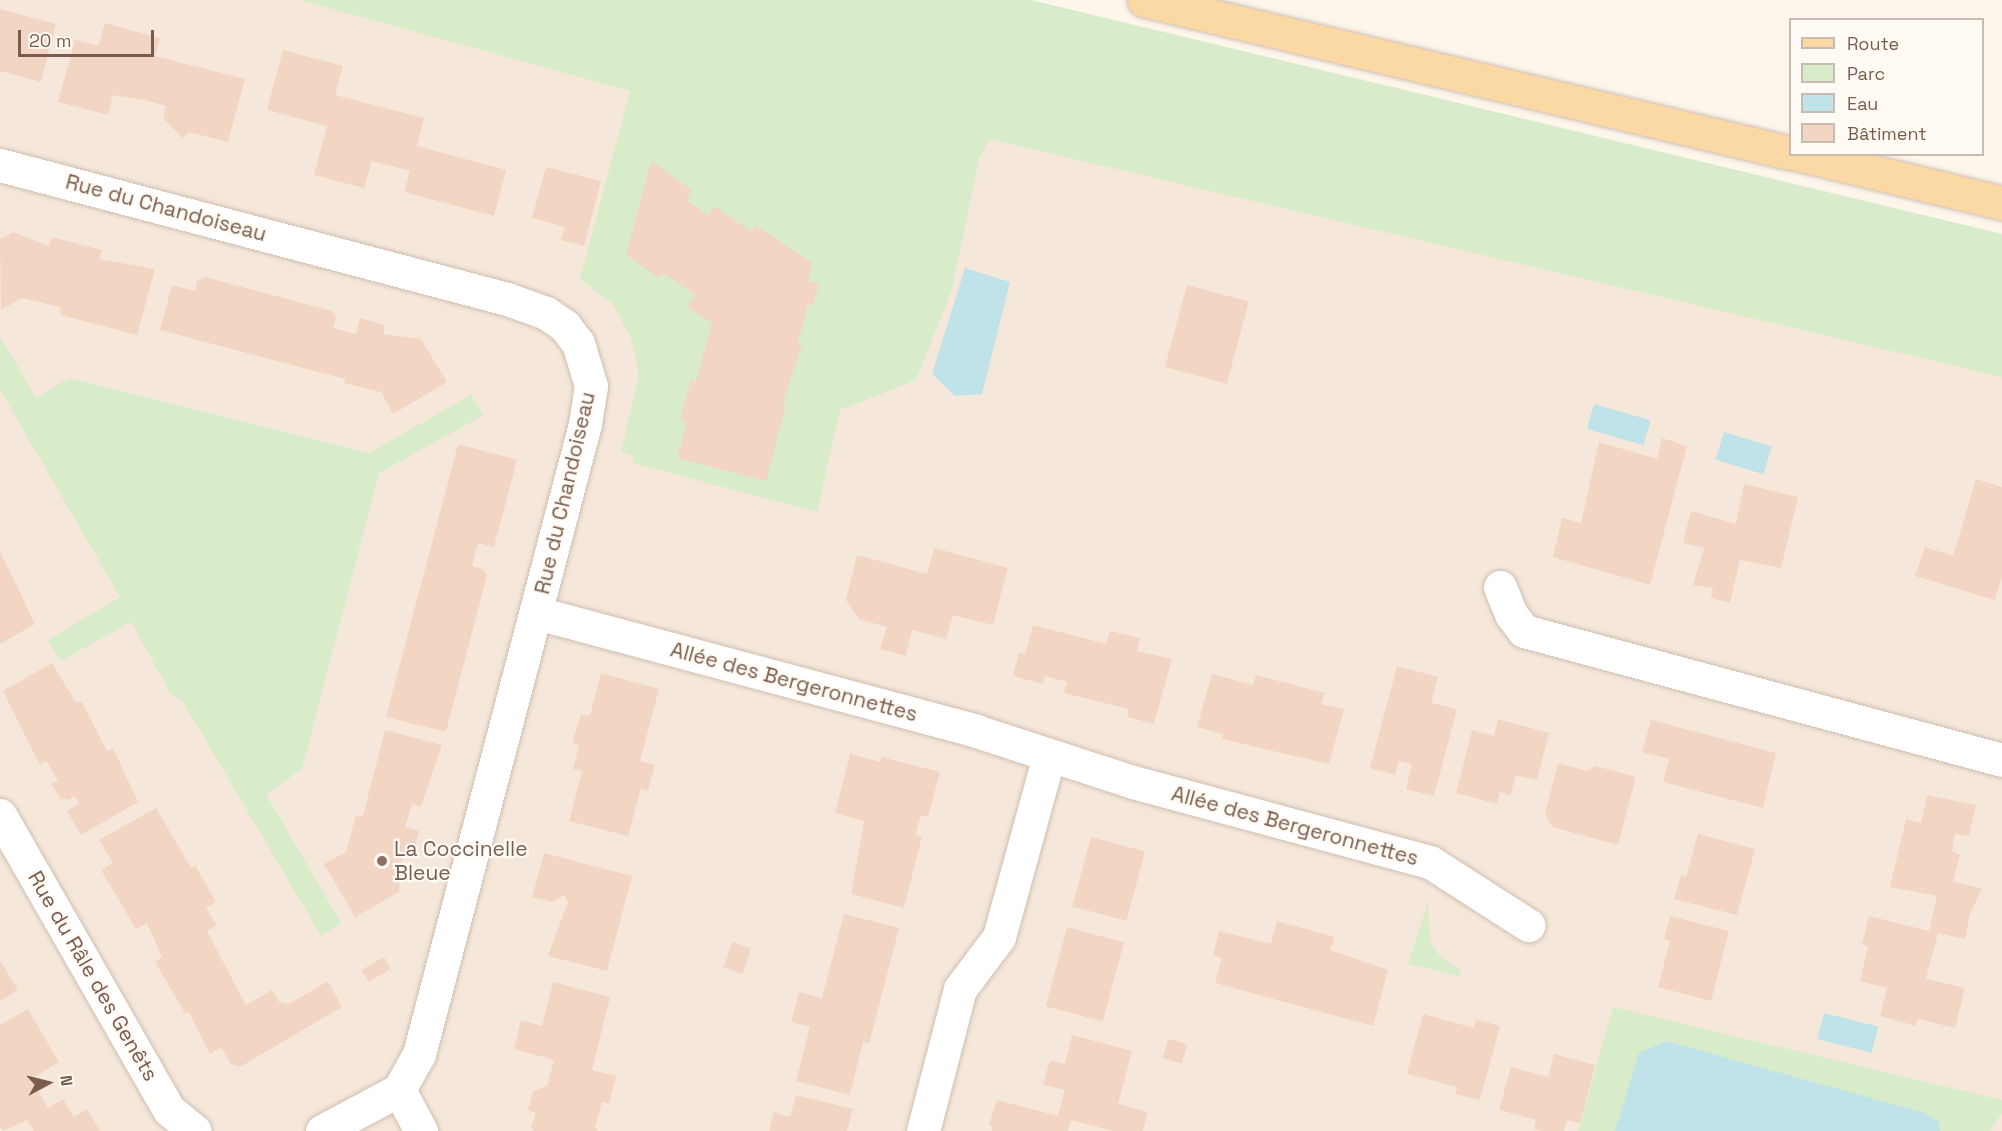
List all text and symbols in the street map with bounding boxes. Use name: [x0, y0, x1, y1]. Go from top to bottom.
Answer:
scale bar: [21, 18, 158, 56]
legend: [1789, 18, 1984, 156]
text: 20 m: [29, 29, 72, 52]
text: Route: [1847, 32, 1899, 55]
text: Parc: [1847, 62, 1885, 85]
text: Eau: [1847, 92, 1878, 115]
text: Bâtiment: [1847, 122, 1927, 145]
street label: Rue du Chandoiseau: [63, 169, 269, 247]
street label: Rue du Chandoiseau: [529, 389, 601, 597]
street label: Allée des Bergeronnettes: [668, 637, 920, 727]
street label: Allée des Bergeronnettes: [1169, 781, 1421, 871]
place label: La Coccinelle Bleue: [394, 836, 528, 886]
marker: La Coccinelle Bleue: [375, 854, 389, 868]
street label: Rue du Râle des Genêts: [23, 866, 163, 1086]
north arrow: [18, 1053, 78, 1113]
text: N: [55, 1074, 77, 1087]

